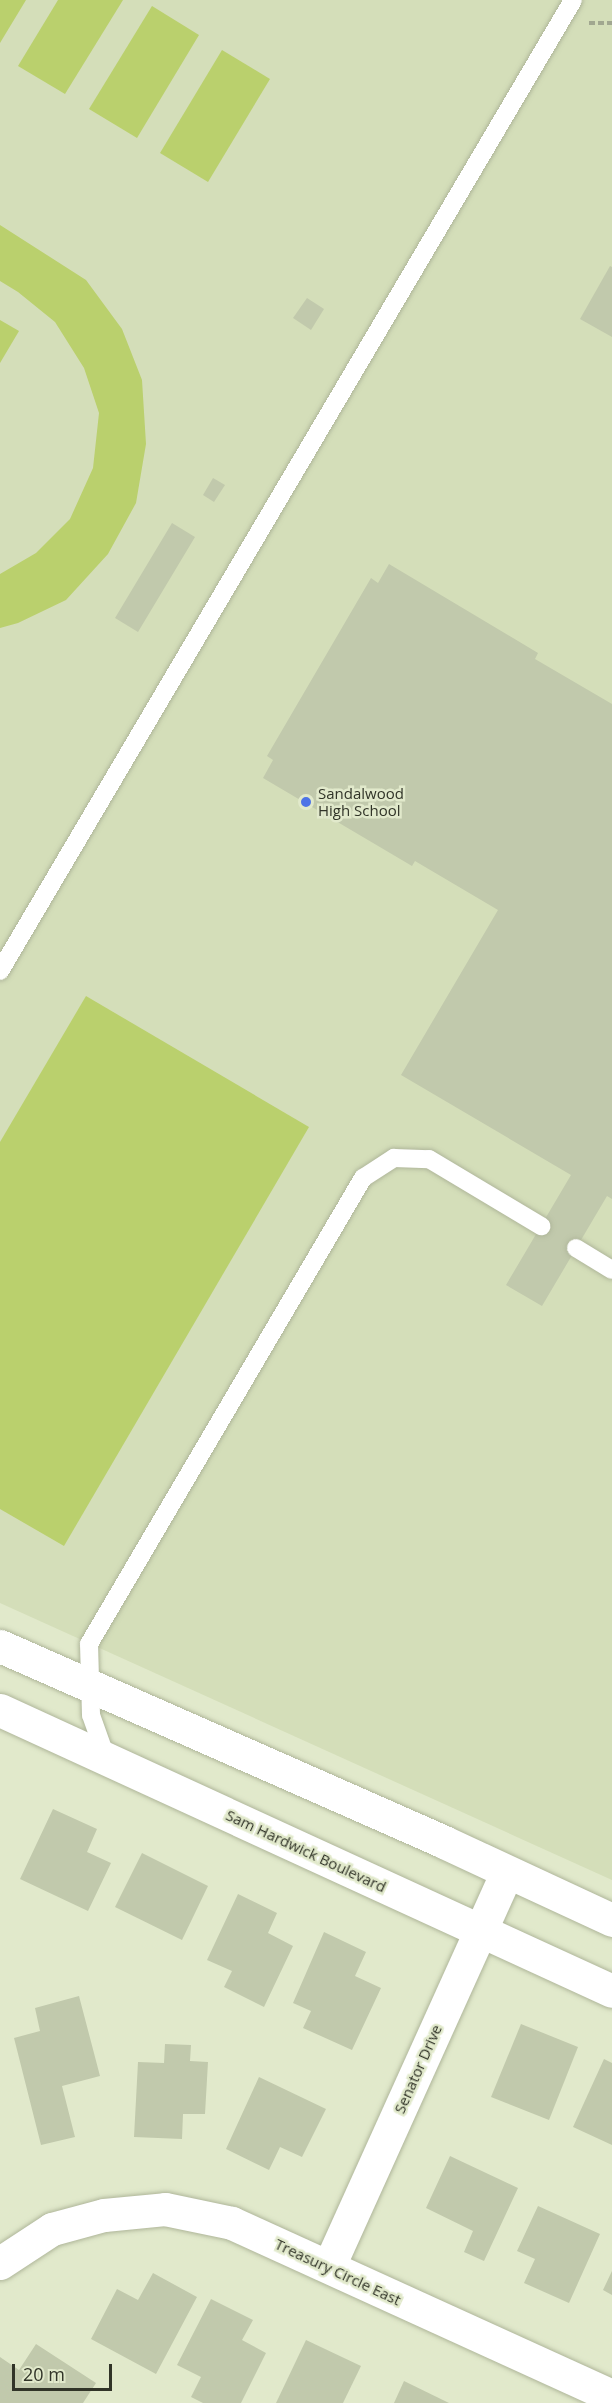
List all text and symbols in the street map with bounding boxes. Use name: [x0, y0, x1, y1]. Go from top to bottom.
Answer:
place label: Sandalwood High School: [318, 784, 404, 819]
marker: Sandalwood High School: [299, 795, 313, 809]
street label: Sam Hardwick Boulevard: [223, 1806, 389, 1896]
street label: Senator Drive: [390, 2022, 446, 2116]
street label: Treasury Circle East: [272, 2235, 404, 2309]
scale bar: [15, 2352, 116, 2390]
text: 20 m: [23, 2362, 65, 2386]

